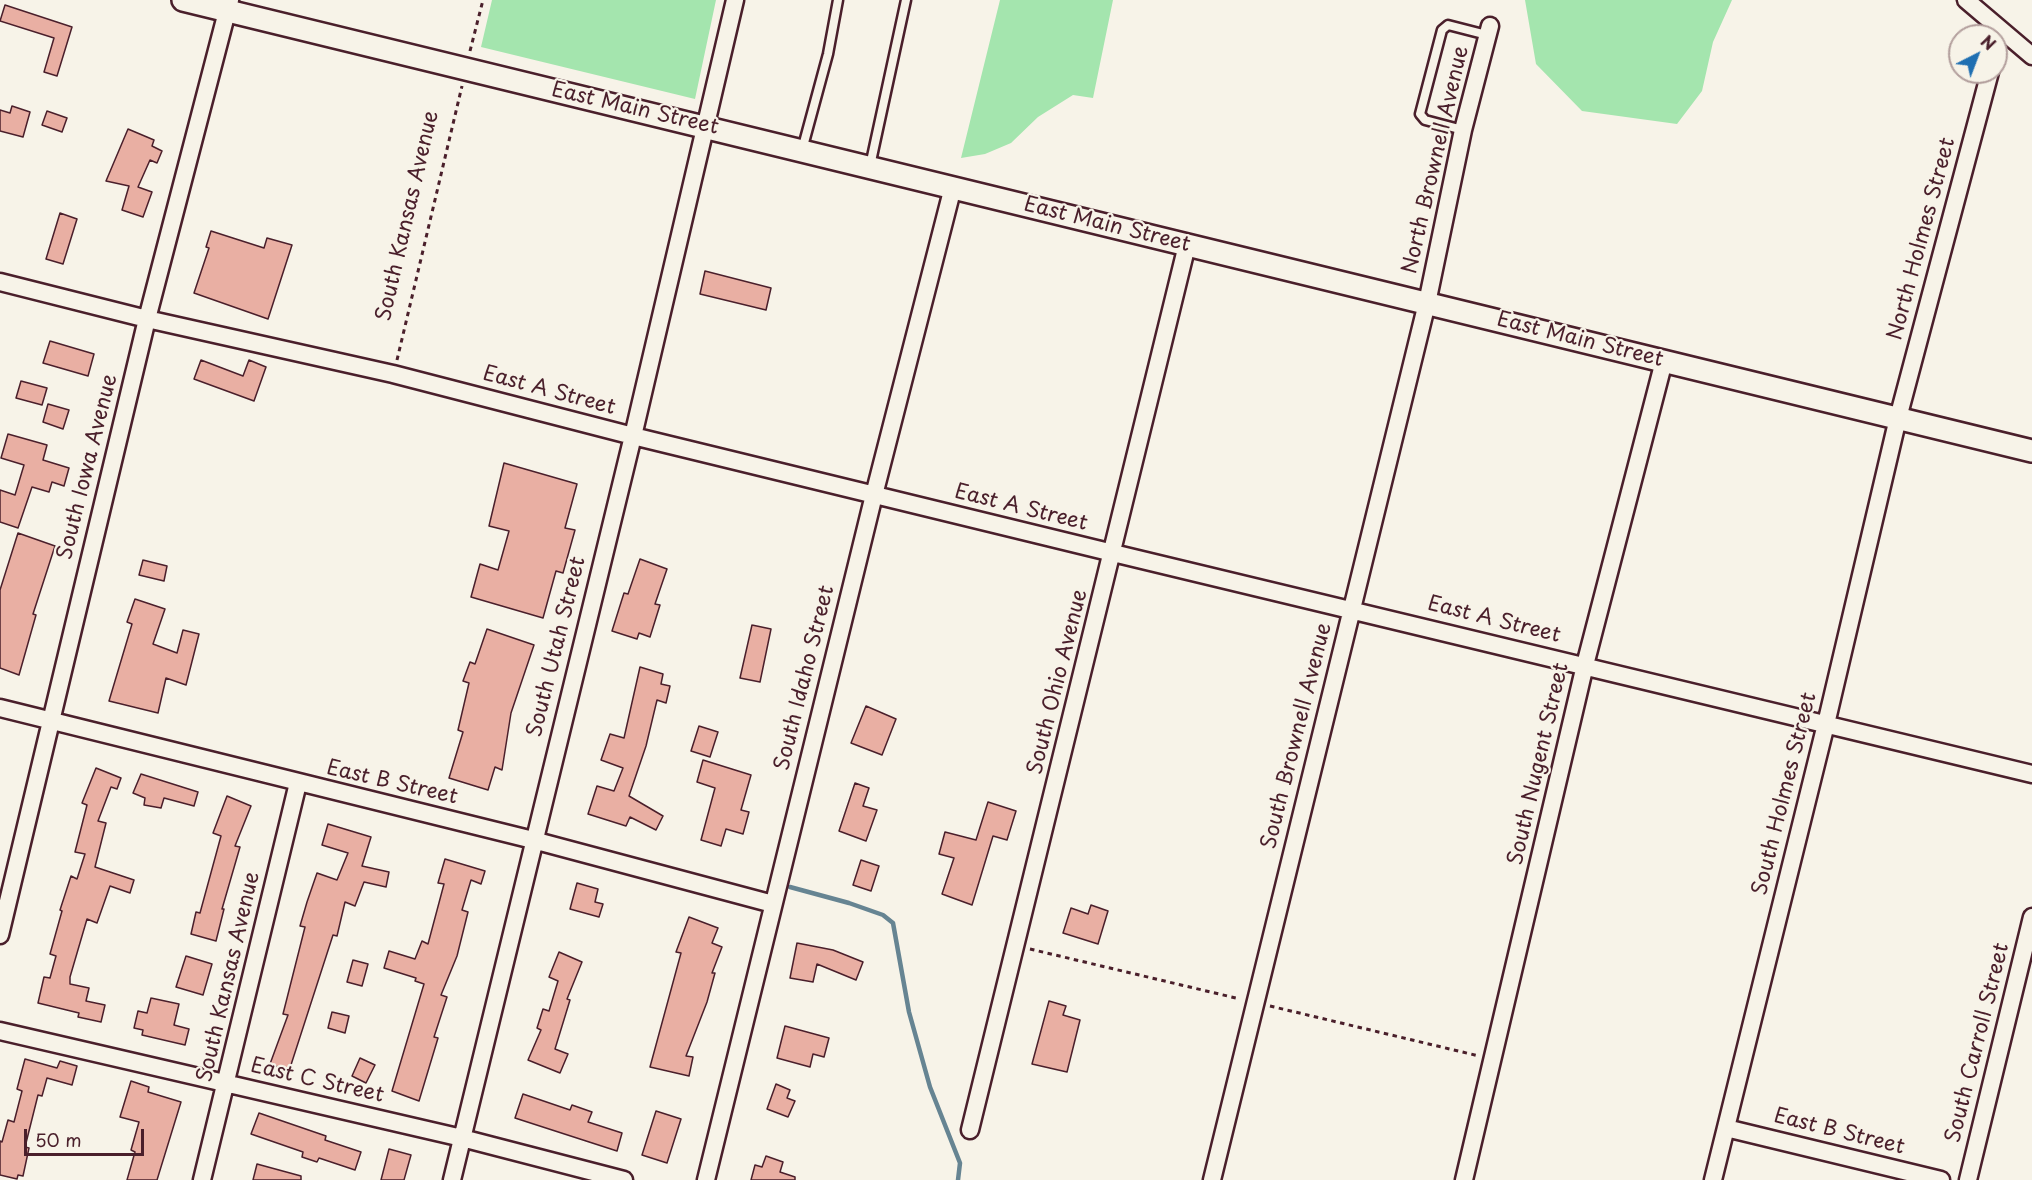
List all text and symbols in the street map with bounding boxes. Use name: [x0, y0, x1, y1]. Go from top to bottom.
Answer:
north arrow: [1948, 24, 2008, 84]
text: N: [1976, 29, 2001, 55]
street label: North Brownell Avenue: [1398, 44, 1474, 276]
street label: East Main Street: [549, 78, 721, 140]
street label: South Kansas Avenue: [372, 108, 444, 324]
street label: North Holmes Street: [1883, 135, 1961, 343]
street label: East Main Street: [1021, 192, 1193, 258]
street label: East Main Street: [1494, 307, 1666, 373]
street label: East A Street: [480, 361, 618, 421]
street label: South Iowa Avenue: [53, 372, 123, 562]
street label: East A Street: [952, 479, 1090, 537]
street label: South Utah Street: [522, 554, 592, 740]
street label: South Idaho Street: [770, 583, 840, 773]
street label: South Ohio Avenue: [1023, 587, 1093, 777]
street label: East A Street: [1425, 591, 1563, 649]
street label: South Brownell Avenue: [1257, 620, 1337, 852]
street label: South Nugent Street: [1503, 660, 1575, 868]
street label: South Holmes Street: [1748, 690, 1822, 898]
street label: East B Street: [324, 756, 460, 810]
street label: South Kansas Avenue: [193, 869, 265, 1085]
street label: South Carroll Street: [1941, 941, 2015, 1145]
street label: East C Street: [248, 1053, 386, 1109]
street label: East B Street: [1771, 1104, 1907, 1160]
scale bar: [27, 1117, 147, 1155]
text: 50 m: [35, 1126, 82, 1153]

